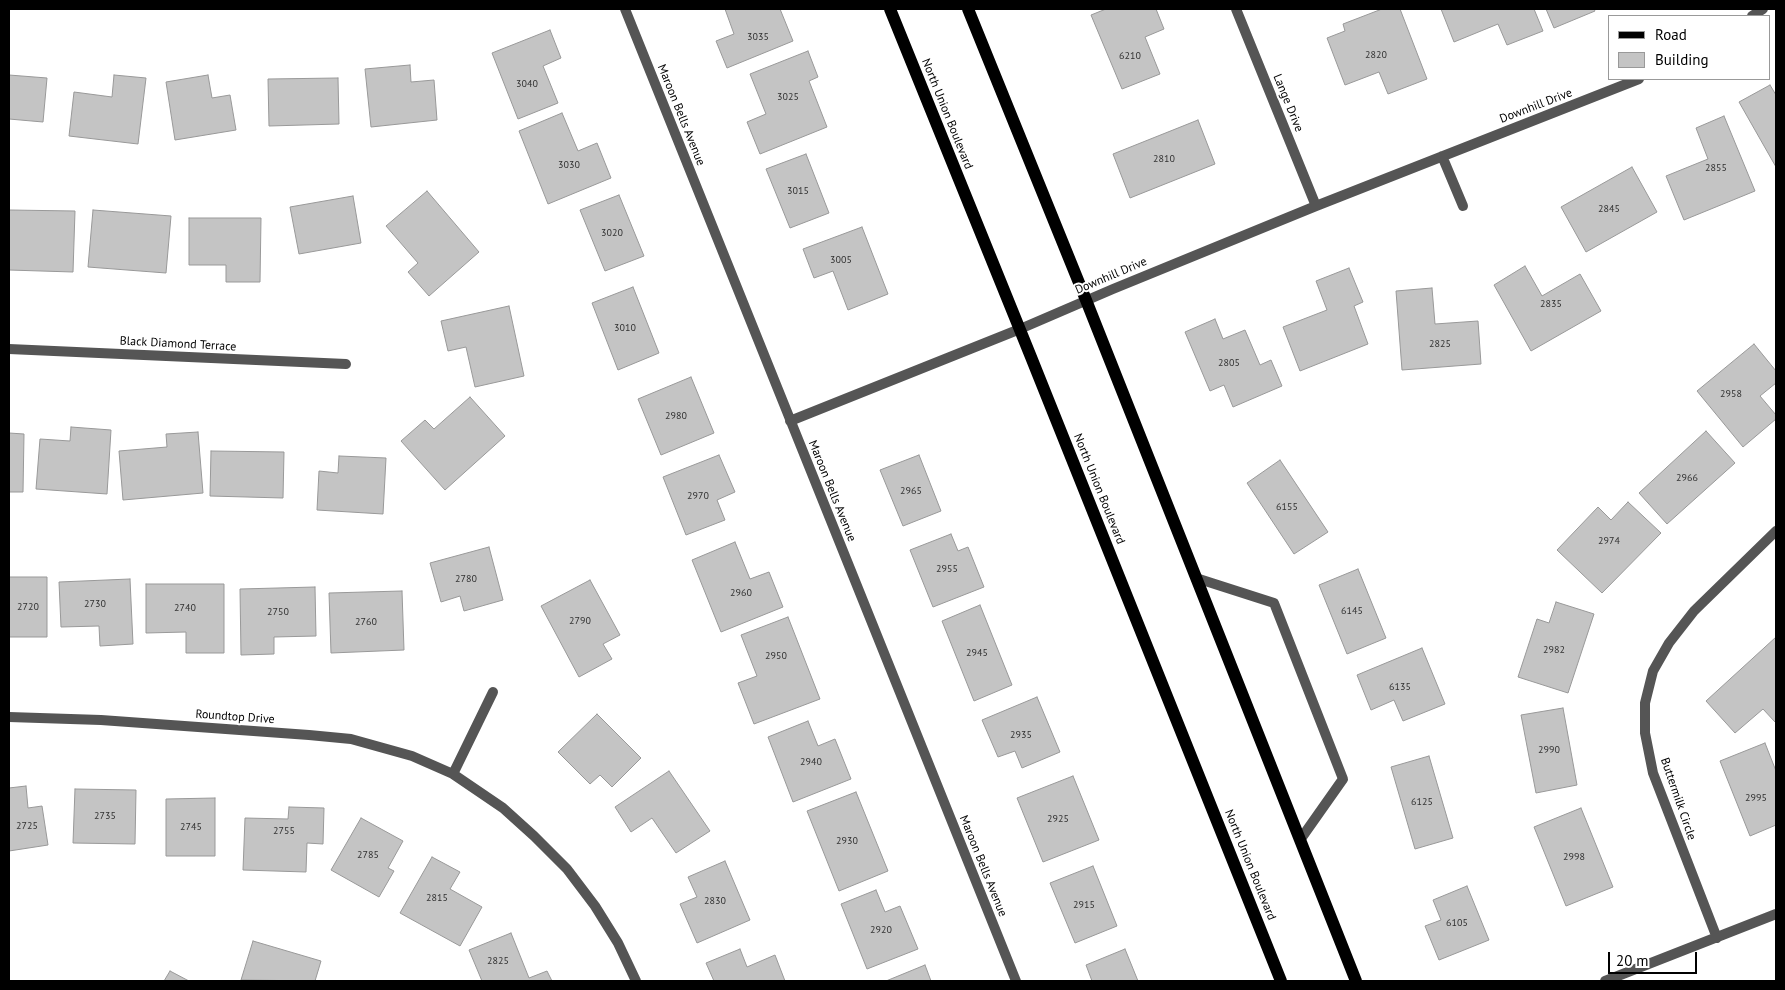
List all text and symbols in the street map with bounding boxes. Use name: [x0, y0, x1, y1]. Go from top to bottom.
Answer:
legend: [1608, 15, 1770, 80]
text: Road: [1655, 25, 1687, 44]
house number: 3035: [747, 31, 769, 43]
house number: 2820: [1365, 49, 1387, 61]
house number: 6210: [1119, 50, 1141, 62]
text: Building: [1655, 50, 1709, 69]
street label: North Union Boulevard: [918, 57, 976, 171]
street label: Maroon Bells Avenue: [654, 62, 708, 168]
street label: Lange Drive: [1270, 72, 1306, 134]
house number: 3040: [516, 78, 538, 90]
street label: Downhill Drive: [1498, 86, 1574, 126]
house number: 3025: [777, 91, 799, 103]
house number: 2810: [1153, 153, 1175, 165]
house number: 3030: [558, 159, 580, 171]
house number: 2855: [1705, 162, 1727, 174]
house number: 3015: [787, 185, 809, 197]
house number: 2845: [1598, 203, 1620, 215]
house number: 3020: [601, 227, 623, 239]
house number: 3005: [830, 254, 852, 266]
street label: Downhill Drive: [1073, 254, 1149, 298]
house number: 2835: [1540, 298, 1562, 310]
house number: 3010: [614, 322, 636, 334]
street label: Black Diamond Terrace: [119, 334, 237, 354]
house number: 2825: [1429, 338, 1451, 350]
house number: 2805: [1218, 357, 1240, 369]
house number: 2958: [1720, 388, 1742, 400]
house number: 2980: [665, 410, 687, 422]
street label: North Union Boulevard: [1070, 432, 1128, 546]
street label: Maroon Bells Avenue: [805, 438, 859, 544]
house number: 2966: [1676, 472, 1698, 484]
house number: 2965: [900, 485, 922, 497]
house number: 2970: [687, 490, 709, 502]
house number: 6155: [1276, 501, 1298, 513]
house number: 2974: [1598, 535, 1620, 547]
house number: 2955: [936, 563, 958, 575]
house number: 2780: [455, 573, 477, 585]
house number: 2960: [730, 587, 752, 599]
house number: 2730: [84, 598, 106, 610]
house number: 2720: [17, 601, 39, 613]
house number: 2740: [174, 602, 196, 614]
house number: 6145: [1341, 605, 1363, 617]
house number: 2750: [267, 606, 289, 618]
house number: 2790: [569, 615, 591, 627]
house number: 2760: [355, 616, 377, 628]
house number: 2982: [1543, 644, 1565, 656]
house number: 2945: [966, 647, 988, 659]
house number: 2950: [765, 650, 787, 662]
house number: 6135: [1389, 681, 1411, 693]
street label: Roundtop Drive: [195, 707, 275, 727]
house number: 2935: [1010, 729, 1032, 741]
house number: 2990: [1538, 744, 1560, 756]
house number: 2940: [800, 756, 822, 768]
street label: Buttermilk Circle: [1657, 756, 1699, 842]
house number: 2995: [1745, 792, 1767, 804]
house number: 6125: [1411, 796, 1433, 808]
street label: North Union Boulevard: [1221, 808, 1279, 922]
house number: 2735: [94, 810, 116, 822]
street label: Maroon Bells Avenue: [956, 813, 1010, 919]
house number: 2925: [1047, 813, 1069, 825]
house number: 2725: [16, 820, 38, 832]
house number: 2745: [180, 821, 202, 833]
house number: 2755: [273, 825, 295, 837]
house number: 2930: [836, 835, 858, 847]
house number: 2785: [357, 849, 379, 861]
house number: 2998: [1563, 851, 1585, 863]
house number: 2815: [426, 892, 448, 904]
house number: 2830: [704, 895, 726, 907]
house number: 2915: [1073, 899, 1095, 911]
house number: 6105: [1446, 917, 1468, 929]
house number: 2920: [870, 924, 892, 936]
scale bar: [1610, 942, 1699, 974]
text: 20 m: [1616, 951, 1649, 970]
house number: 2825: [487, 955, 509, 967]

